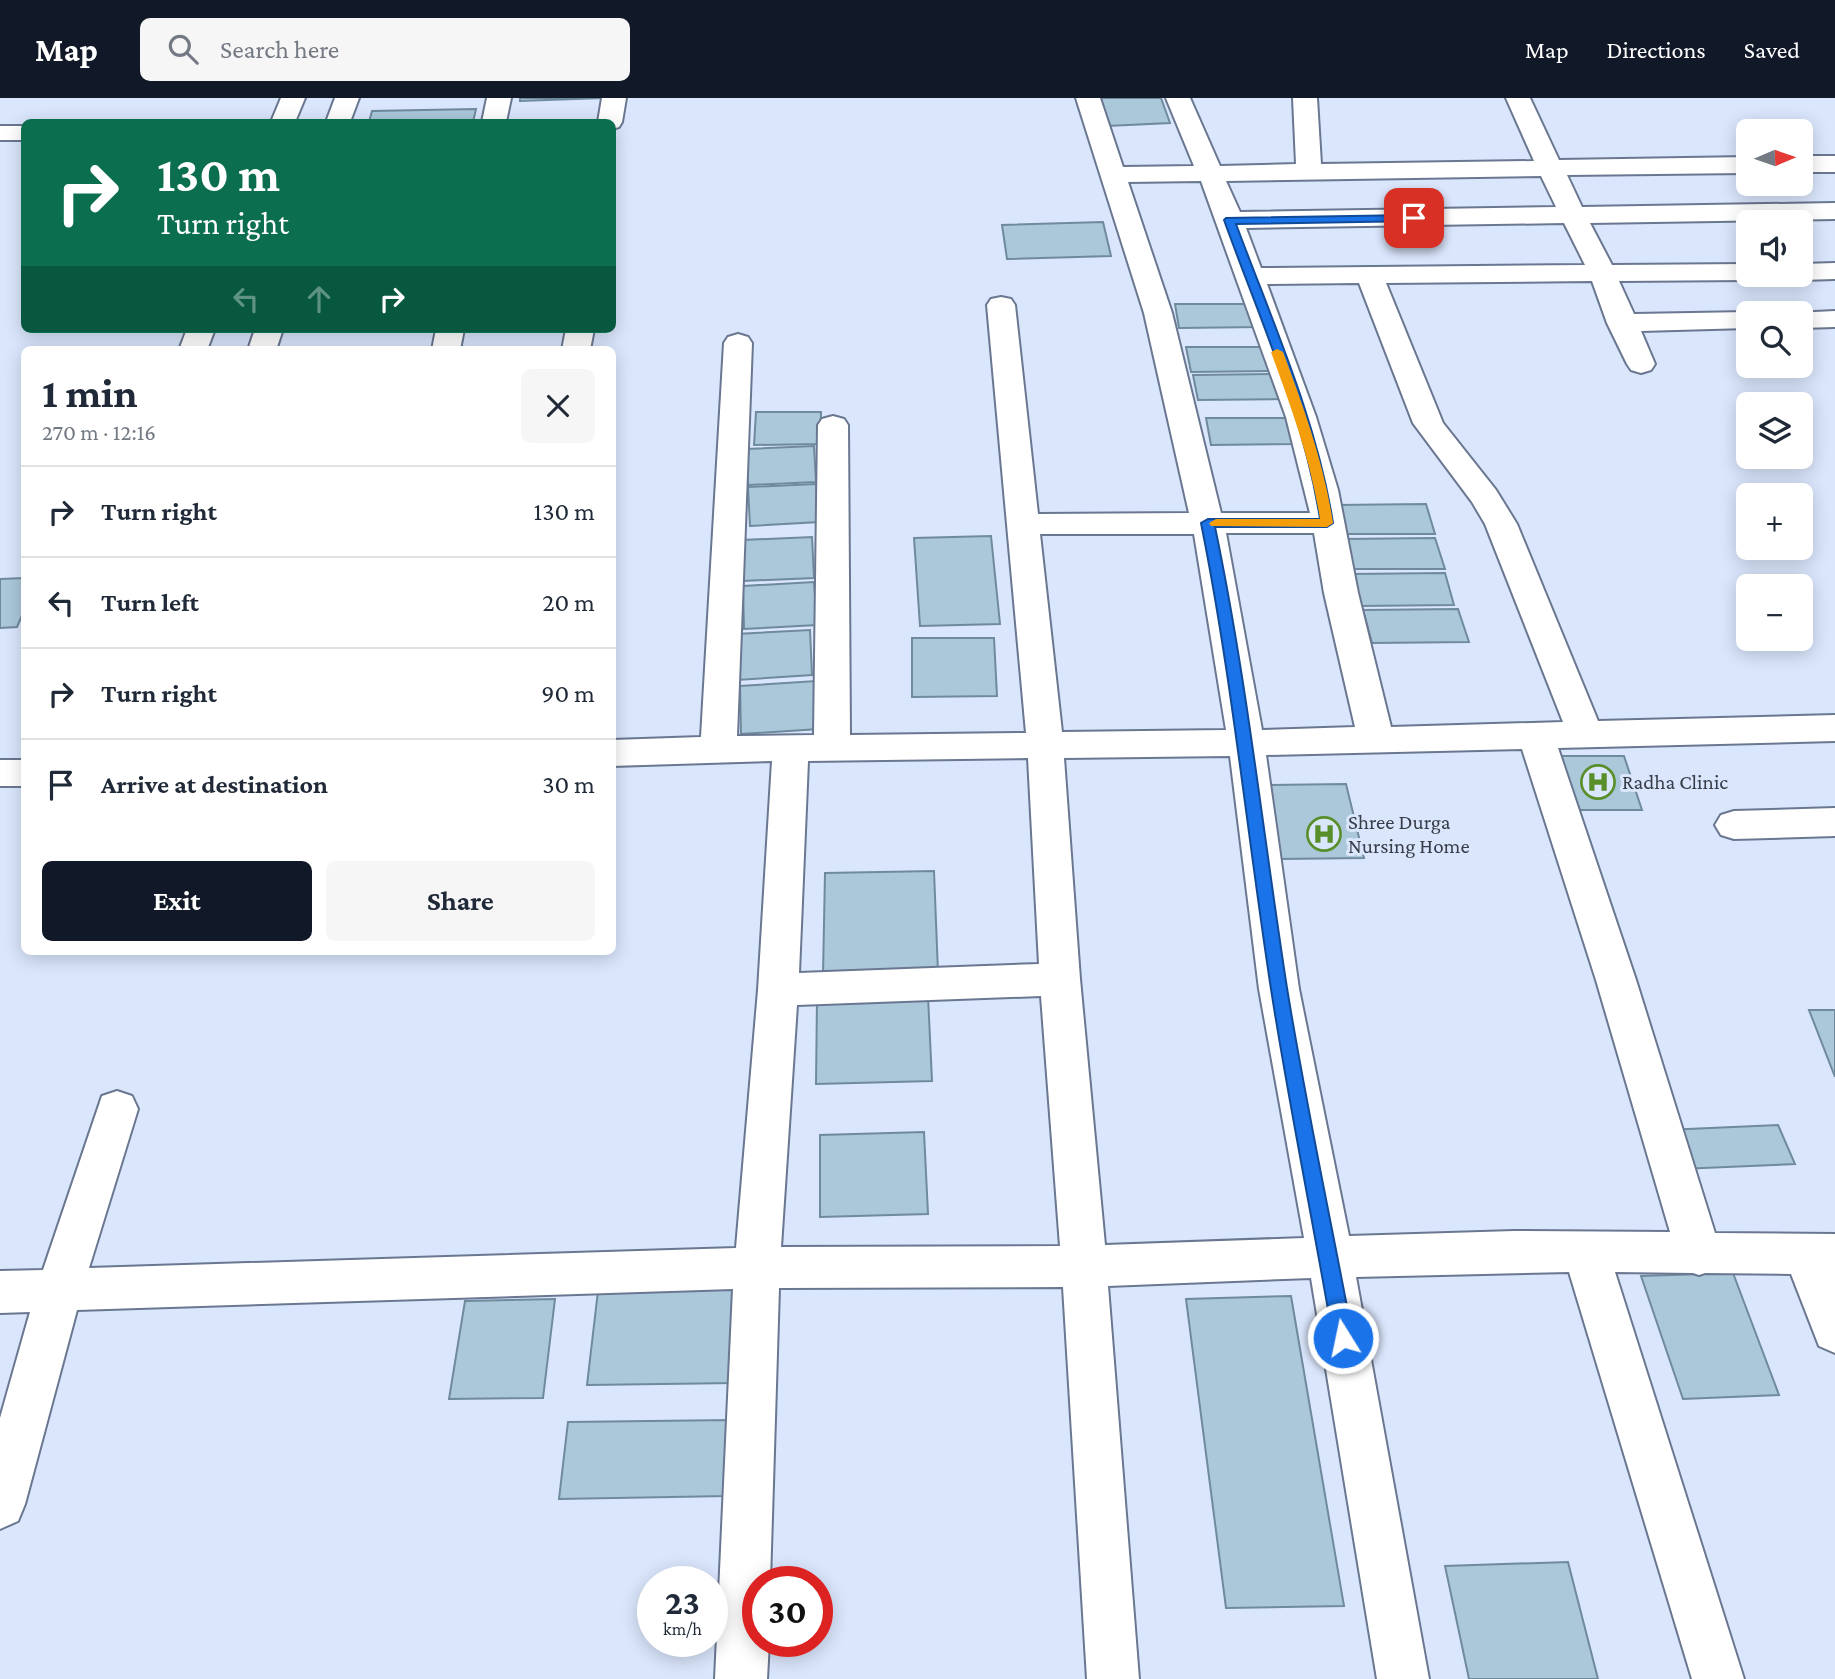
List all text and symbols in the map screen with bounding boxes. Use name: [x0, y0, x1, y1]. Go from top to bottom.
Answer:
search box: [140, 18, 630, 81]
icon: search: [164, 30, 202, 68]
text: Map: [35, 31, 98, 68]
text: Search here: [220, 35, 339, 64]
text: Map: [1525, 36, 1569, 63]
text: Directions: [1607, 36, 1706, 63]
text: Saved: [1744, 36, 1800, 63]
north arrow: [1736, 119, 1813, 196]
map controls: [1736, 119, 1813, 651]
icon: right: [42, 147, 133, 238]
text: 130 m: [157, 147, 280, 202]
pin: [1384, 188, 1444, 248]
icon: arrive: [1395, 199, 1433, 237]
text: Turn right: [157, 205, 289, 241]
button: sound: [1736, 210, 1813, 287]
icon: left: [227, 280, 265, 318]
icon: ahead: [300, 280, 338, 318]
icon: right: [373, 280, 411, 318]
button: search: [1736, 301, 1813, 378]
text: 1 min: [42, 369, 138, 416]
button: close: [521, 369, 595, 443]
button: layers: [1736, 392, 1813, 469]
text: 270 m · 12:16: [42, 419, 156, 445]
button: +: [1736, 483, 1813, 560]
icon: right: [42, 493, 80, 531]
text: Turn right: [101, 497, 217, 526]
text: 130 m: [534, 497, 595, 526]
button: −: [1736, 574, 1813, 651]
icon: left: [42, 584, 80, 622]
text: Turn left: [101, 588, 199, 617]
text: 20 m: [542, 588, 595, 617]
icon: right: [42, 675, 80, 713]
text: Turn right: [101, 679, 217, 708]
text: 90 m: [541, 679, 595, 708]
hospital icon: Radha Clinic: [1579, 763, 1617, 801]
icon: arrive: [42, 766, 80, 804]
text: Arrive at destination: [101, 770, 328, 799]
text: 30 m: [542, 770, 595, 799]
place label: Radha Clinic: [1622, 770, 1728, 794]
place label: Shree Durga Nursing Home: [1348, 810, 1470, 858]
hospital icon: Shree Durga Nursing Home: [1305, 815, 1343, 853]
button: Exit: [42, 861, 312, 941]
button: Share: [326, 861, 595, 941]
position arrow: [1306, 1301, 1380, 1375]
speed limit sign: 30: [742, 1566, 833, 1657]
text: 23: [665, 1583, 700, 1622]
text: km/h: [663, 1619, 702, 1639]

